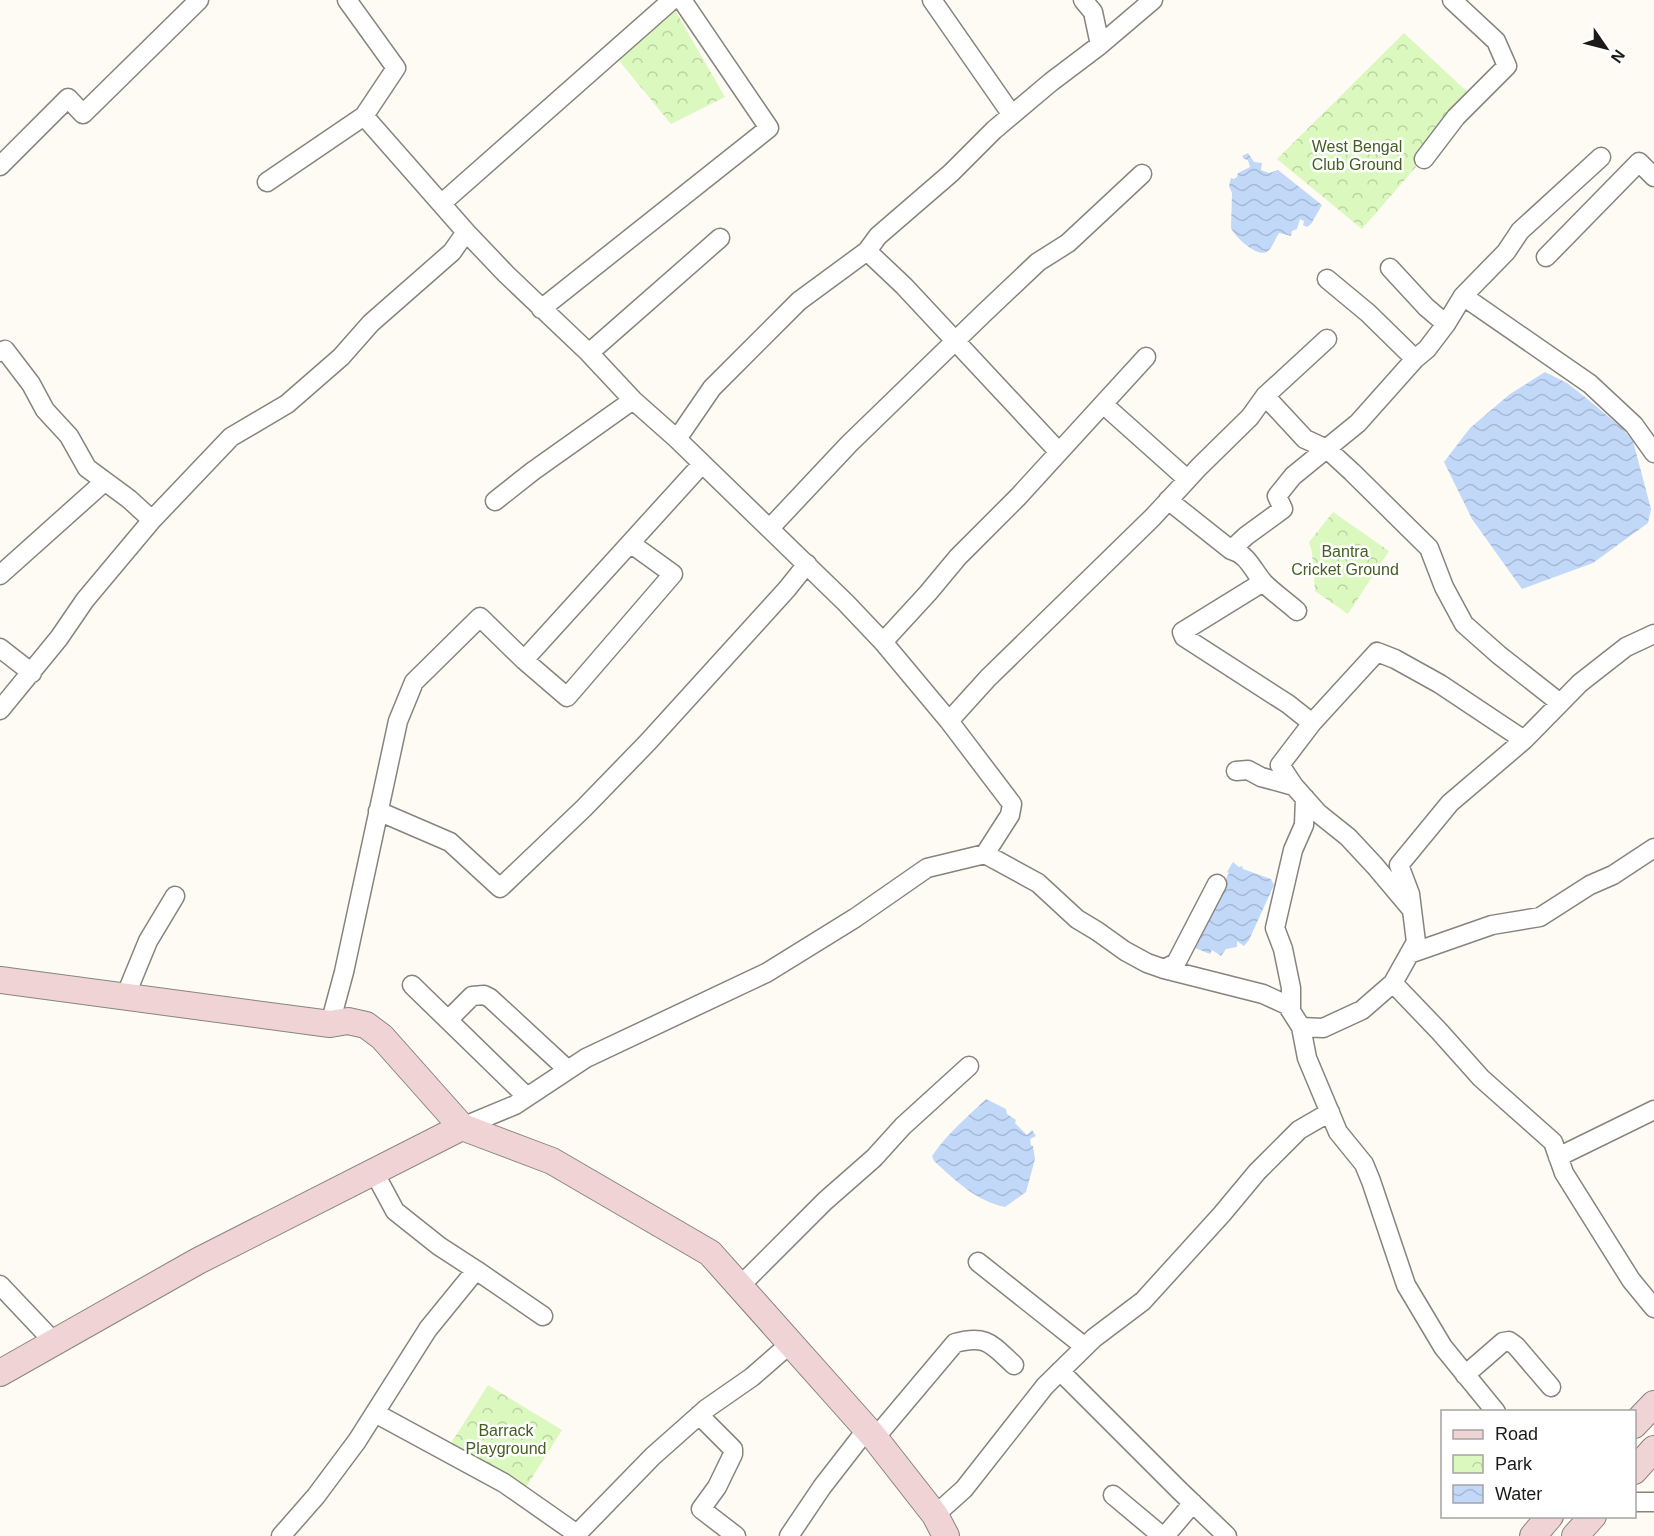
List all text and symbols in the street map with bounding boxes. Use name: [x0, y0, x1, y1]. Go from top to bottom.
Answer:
north arrow: [1576, 18, 1636, 78]
text: N: [1608, 47, 1628, 66]
park label: West Bengal Club Ground: [1312, 138, 1402, 173]
park label: Bantra Cricket Ground: [1291, 543, 1399, 578]
legend: [1441, 1410, 1636, 1518]
park label: Barrack Playground: [466, 1422, 546, 1457]
text: Road: [1495, 1424, 1538, 1444]
text: Park: [1495, 1454, 1533, 1474]
text: Water: [1495, 1484, 1542, 1504]

